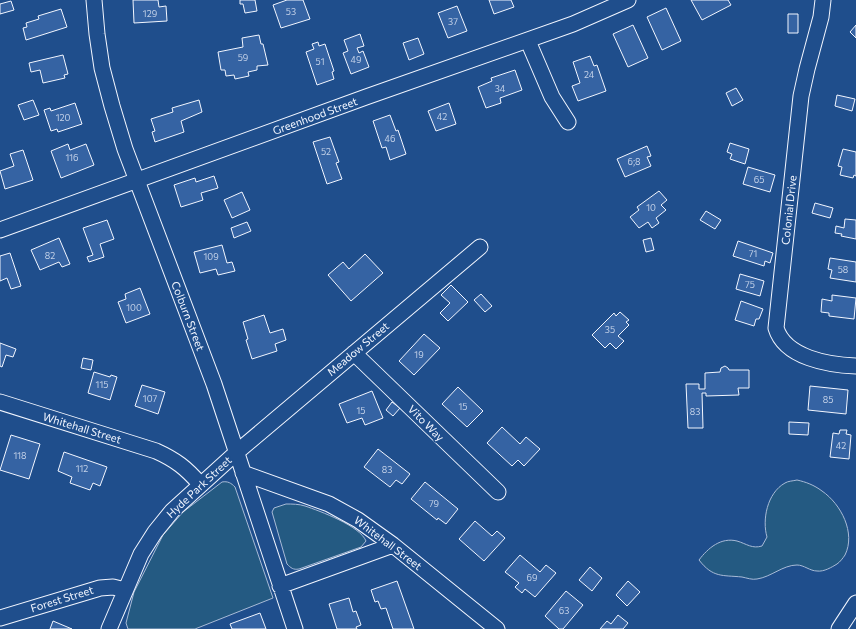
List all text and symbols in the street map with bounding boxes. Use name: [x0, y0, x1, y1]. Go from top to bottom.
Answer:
house number: 53: [286, 6, 296, 17]
house number: 129: [143, 8, 157, 19]
house number: 37: [448, 16, 458, 27]
house number: 59: [238, 52, 248, 63]
house number: 49: [351, 54, 361, 65]
house number: 51: [315, 56, 325, 67]
house number: 24: [584, 69, 595, 80]
house number: 34: [495, 83, 506, 94]
street label: Greenhood Street: [271, 94, 359, 137]
house number: 42: [437, 111, 447, 122]
house number: 120: [56, 112, 70, 123]
house number: 46: [385, 133, 395, 144]
house number: 52: [321, 146, 331, 157]
house number: 116: [65, 152, 79, 163]
house number: 6;8: [627, 156, 641, 167]
house number: 65: [754, 174, 764, 185]
street label: Colonial Drive: [778, 174, 799, 245]
house number: 10: [646, 202, 656, 213]
house number: 71: [749, 248, 757, 259]
house number: 82: [45, 250, 55, 261]
house number: 109: [203, 251, 219, 262]
house number: 58: [838, 264, 848, 275]
street label: Colburn Street: [169, 279, 208, 353]
house number: 75: [745, 279, 755, 290]
house number: 100: [126, 302, 142, 313]
street label: Meadow Street: [324, 319, 392, 378]
house number: 35: [605, 324, 615, 335]
house number: 19: [414, 349, 424, 360]
house number: 115: [96, 379, 108, 390]
house number: 107: [143, 393, 157, 404]
house number: 85: [823, 394, 833, 405]
house number: 15: [458, 401, 468, 412]
street label: Vito Way: [406, 402, 447, 444]
house number: 15: [356, 405, 366, 416]
house number: 83: [690, 406, 700, 417]
street label: Whitehall Street: [41, 409, 123, 446]
house number: 42: [836, 440, 846, 451]
house number: 118: [13, 450, 27, 461]
street label: Hyde Park Street: [163, 453, 234, 520]
house number: 112: [76, 463, 88, 474]
house number: 83: [382, 464, 392, 475]
house number: 79: [429, 498, 439, 509]
street label: Whitehall Street: [352, 513, 425, 573]
house number: 69: [527, 572, 537, 583]
street label: Forest Street: [29, 583, 95, 614]
house number: 63: [559, 605, 569, 616]

